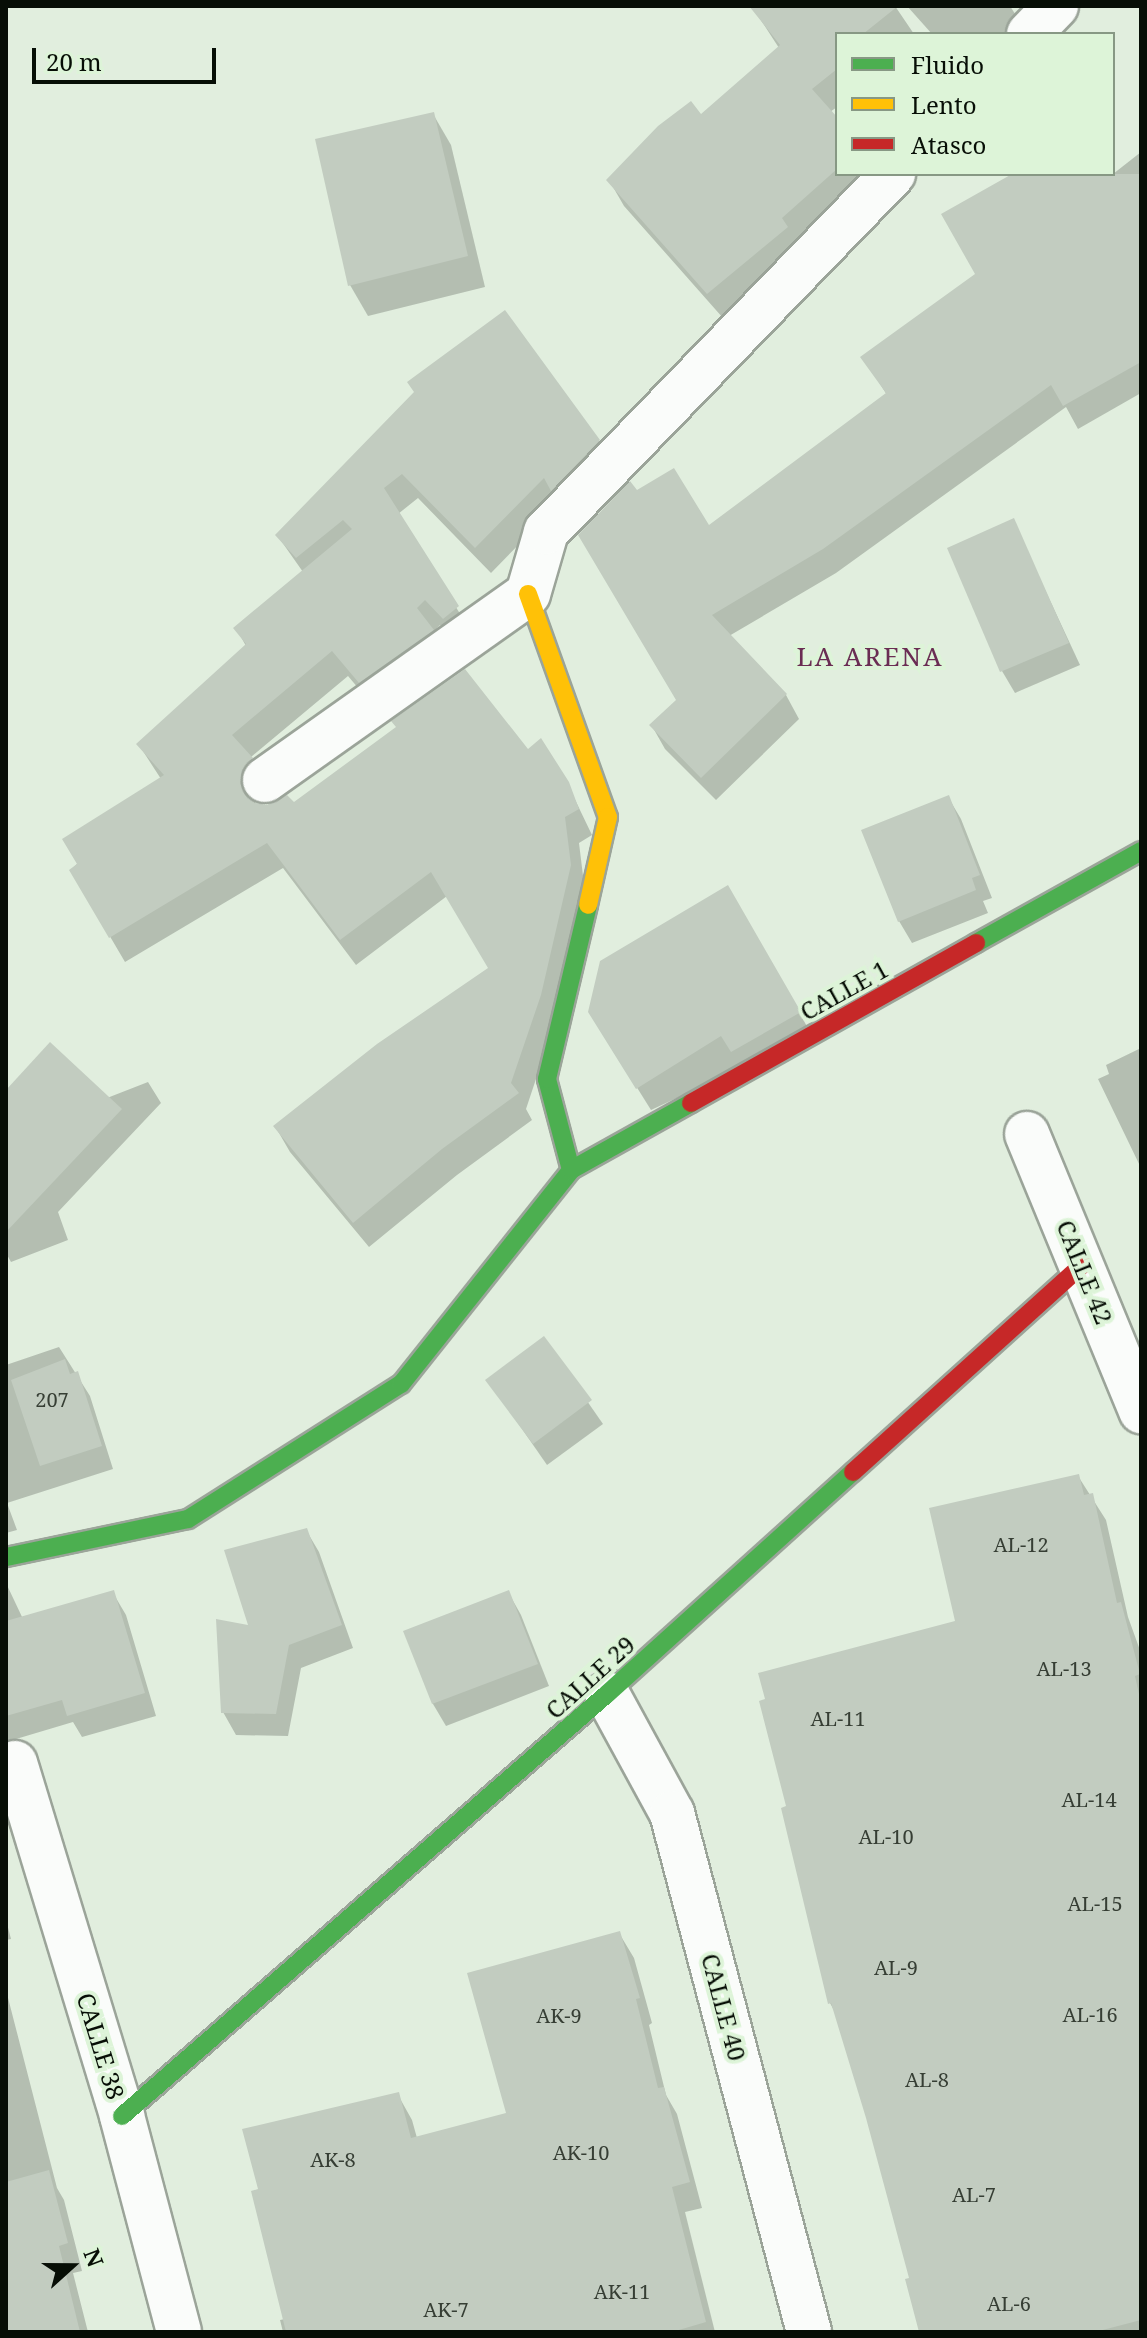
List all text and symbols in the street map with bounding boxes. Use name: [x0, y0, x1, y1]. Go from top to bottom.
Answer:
scale bar: [36, 32, 220, 82]
legend: [835, 32, 1115, 176]
text: 20 m: [46, 45, 102, 78]
text: Fluido: [911, 48, 984, 81]
text: Lento: [911, 88, 977, 121]
text: Atasco: [911, 128, 986, 161]
district label: LA ARENA: [796, 641, 944, 673]
street label: CALLE 1: [795, 954, 893, 1026]
street label: CALLE 42: [1051, 1216, 1119, 1328]
house number: 207: [35, 1387, 69, 1411]
house number: AL-12: [993, 1532, 1049, 1556]
street label: CALLE 29: [540, 1630, 640, 1724]
house number: AL-13: [1036, 1656, 1092, 1680]
house number: AL-11: [810, 1706, 866, 1730]
house number: AL-14: [1061, 1787, 1117, 1811]
house number: AL-10: [858, 1824, 914, 1848]
house number: AL-15: [1067, 1891, 1123, 1915]
street label: CALLE 40: [696, 1950, 752, 2064]
house number: AL-9: [874, 1955, 918, 1979]
street label: CALLE 38: [71, 1989, 131, 2103]
house number: AL-16: [1062, 2002, 1118, 2026]
house number: AK-9: [536, 2003, 582, 2027]
house number: AL-8: [905, 2067, 949, 2091]
house number: AK-10: [553, 2140, 609, 2164]
house number: AK-8: [310, 2147, 356, 2171]
house number: AL-7: [952, 2182, 996, 2206]
north arrow: [32, 2226, 112, 2306]
text: N: [77, 2244, 112, 2271]
house number: AK-11: [594, 2279, 650, 2303]
house number: AL-6: [987, 2291, 1031, 2315]
house number: AK-7: [423, 2297, 469, 2321]

